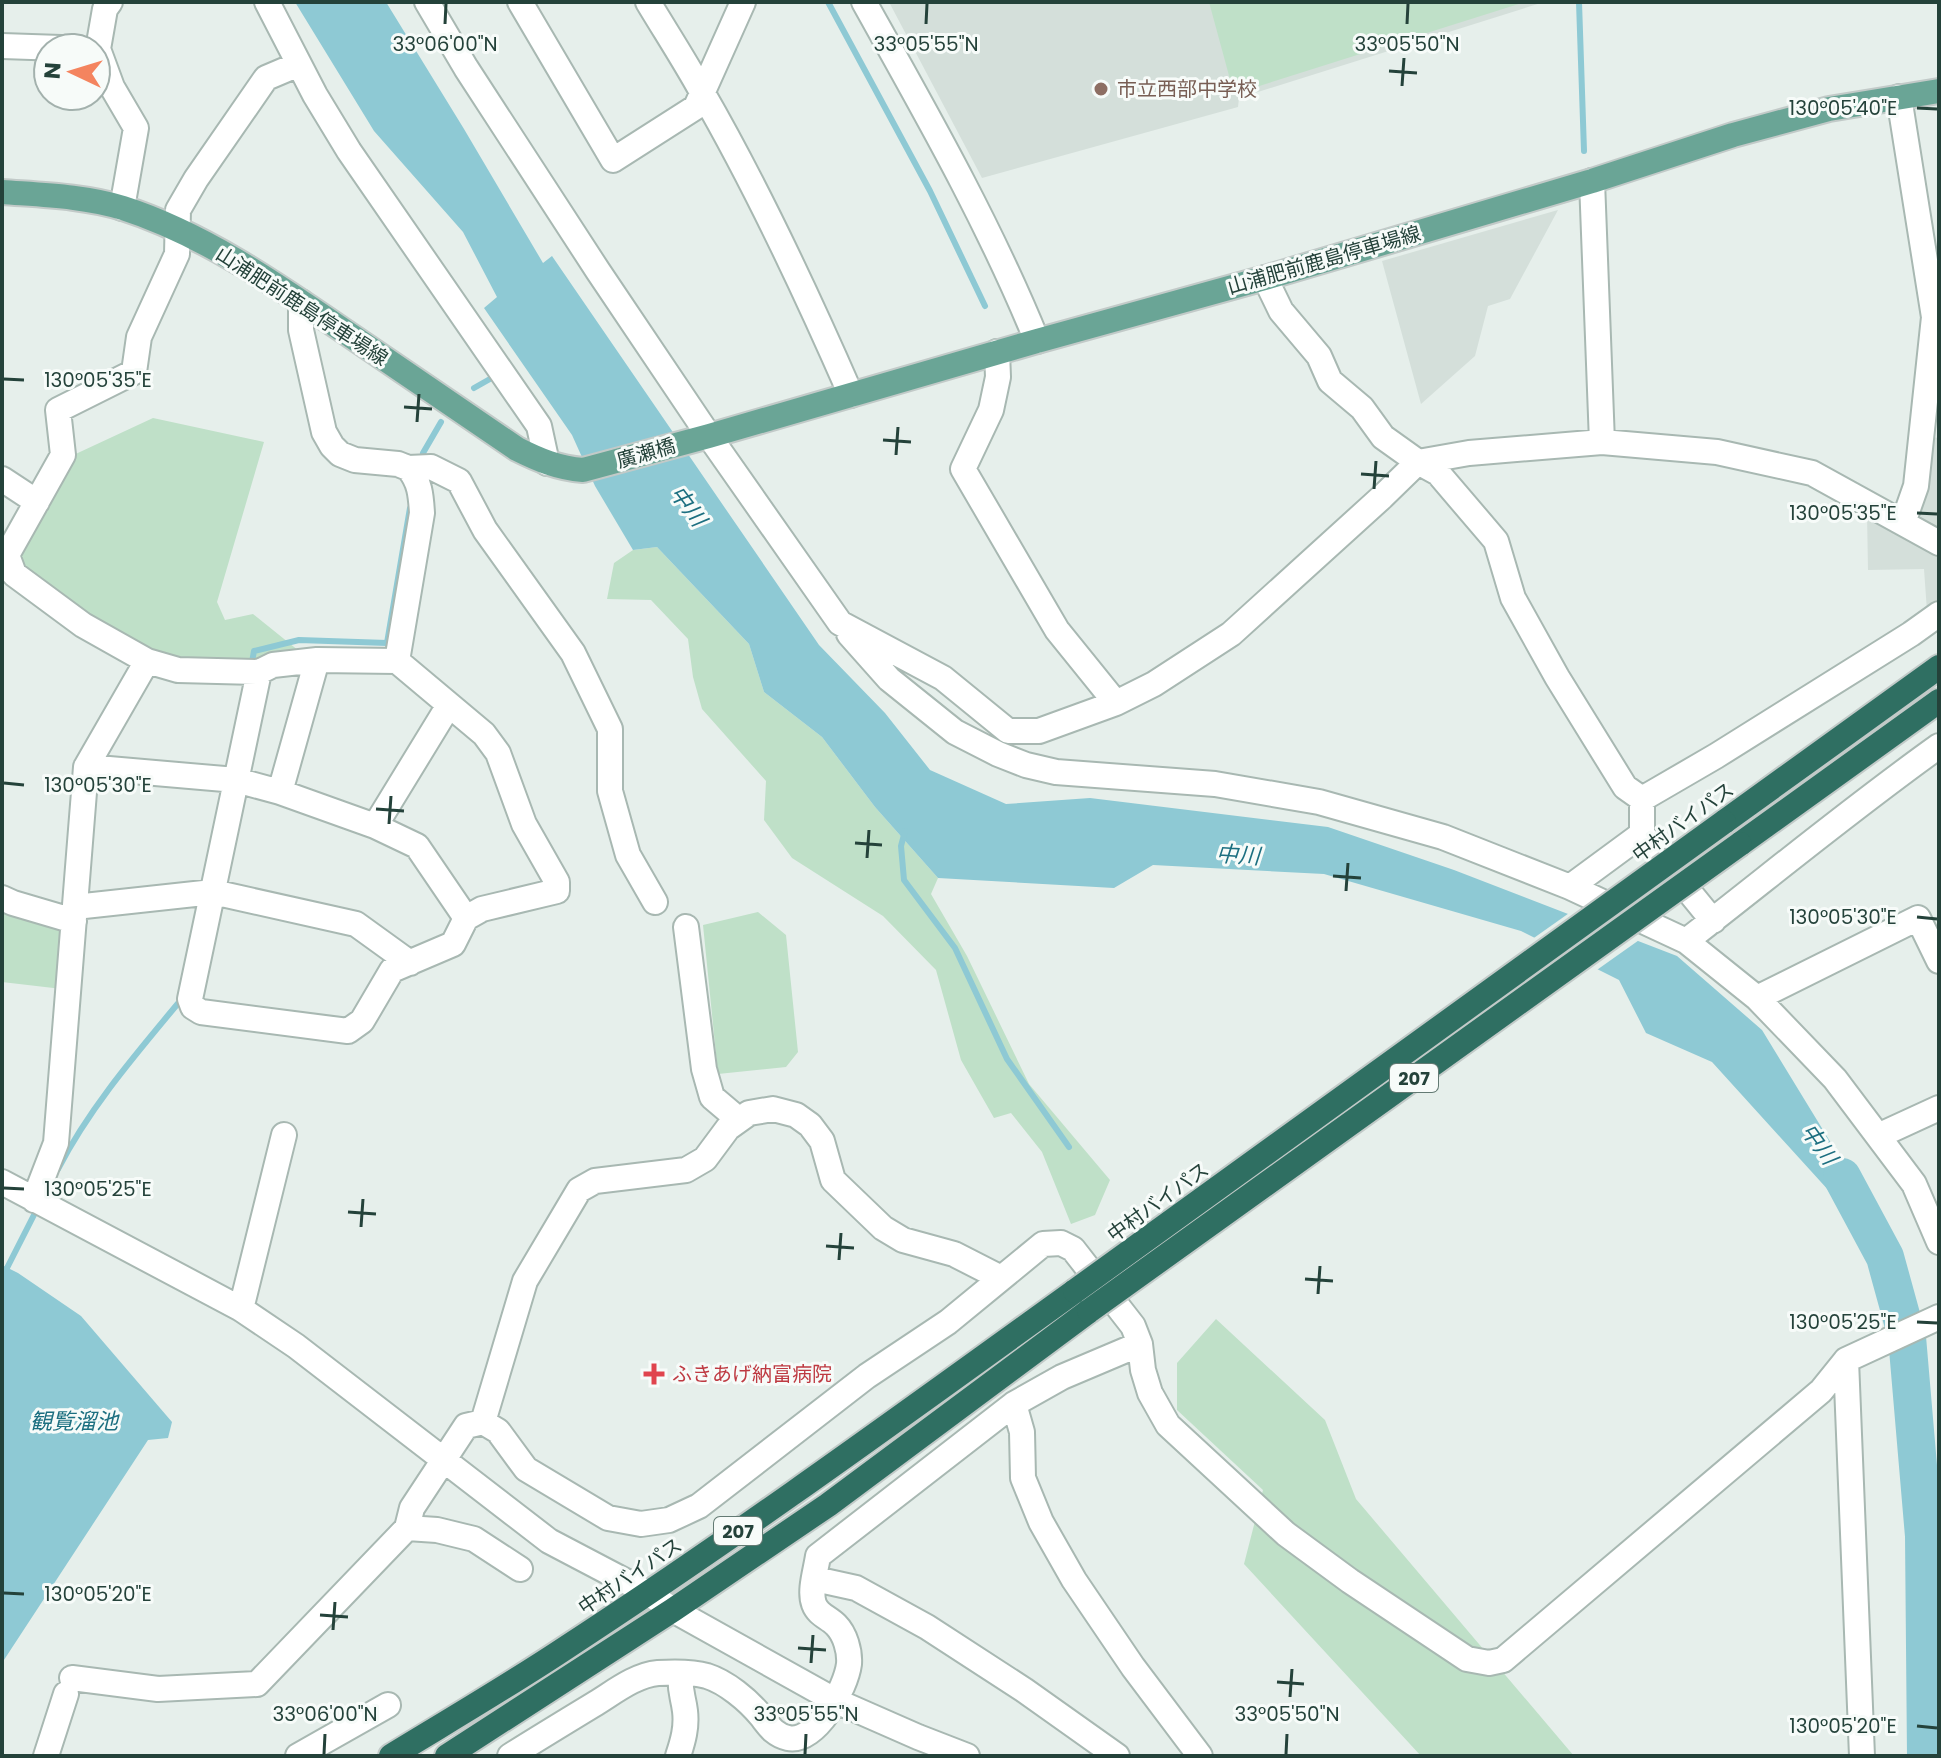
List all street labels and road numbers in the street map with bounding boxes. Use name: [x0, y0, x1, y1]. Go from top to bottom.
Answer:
street label: 山浦肥前鹿島停車場線: [1224, 219, 1424, 301]
street label: 山浦肥前鹿島停車場線: [211, 240, 393, 372]
street label: 廣瀬橋: [613, 431, 679, 475]
street label: 中村バイパス: [1626, 776, 1740, 868]
road number: 207: [1390, 1064, 1438, 1092]
street label: 中村バイパス: [1101, 1156, 1215, 1248]
road number: 207: [714, 1517, 762, 1545]
street label: 中村バイパス: [573, 1531, 687, 1621]

